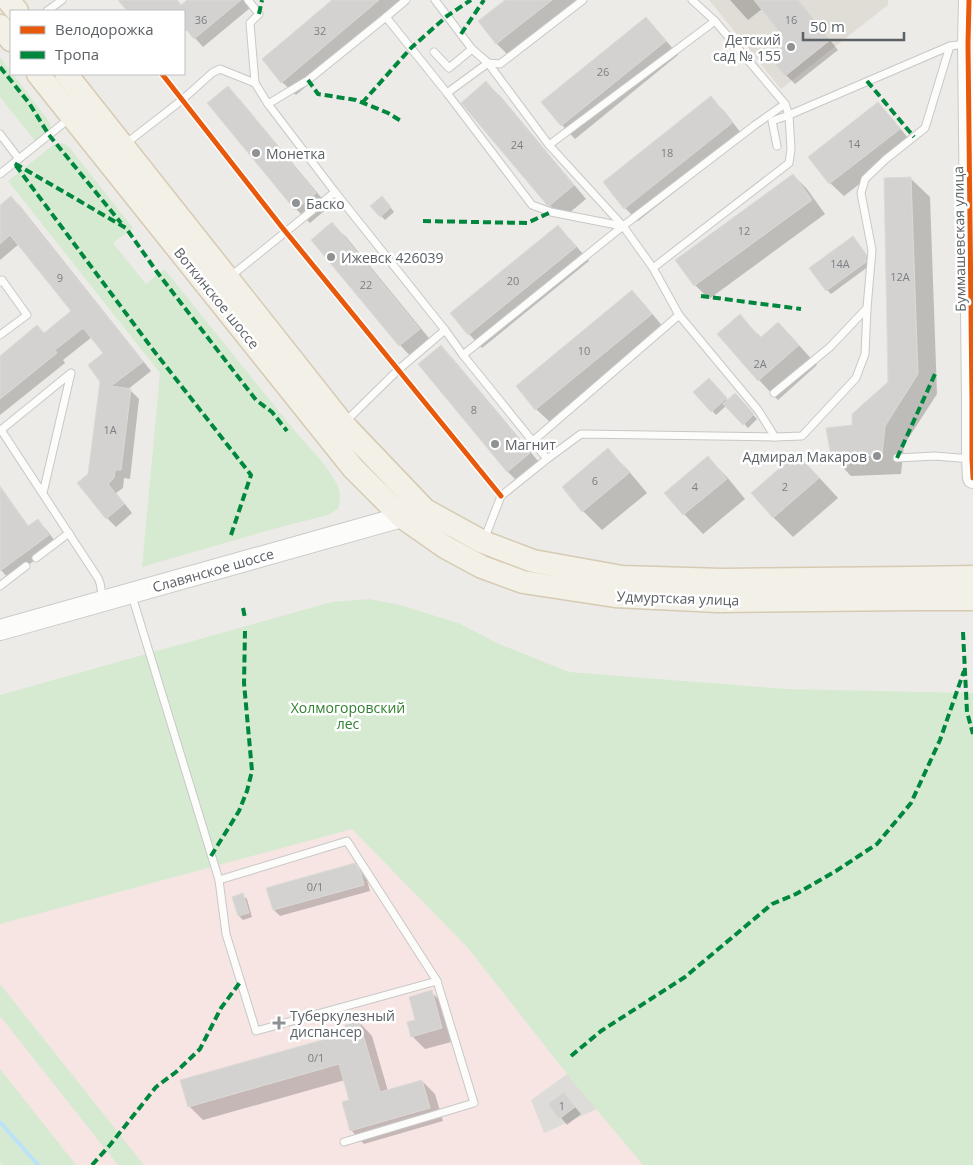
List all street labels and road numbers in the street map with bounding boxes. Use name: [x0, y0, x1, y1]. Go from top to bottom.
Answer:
street label: Буммашевская улица: [948, 166, 970, 312]
street label: Воткинское шоссе: [170, 243, 264, 353]
street label: Славянское шоссе: [150, 544, 276, 596]
street label: Удмуртская улица: [616, 586, 740, 610]

